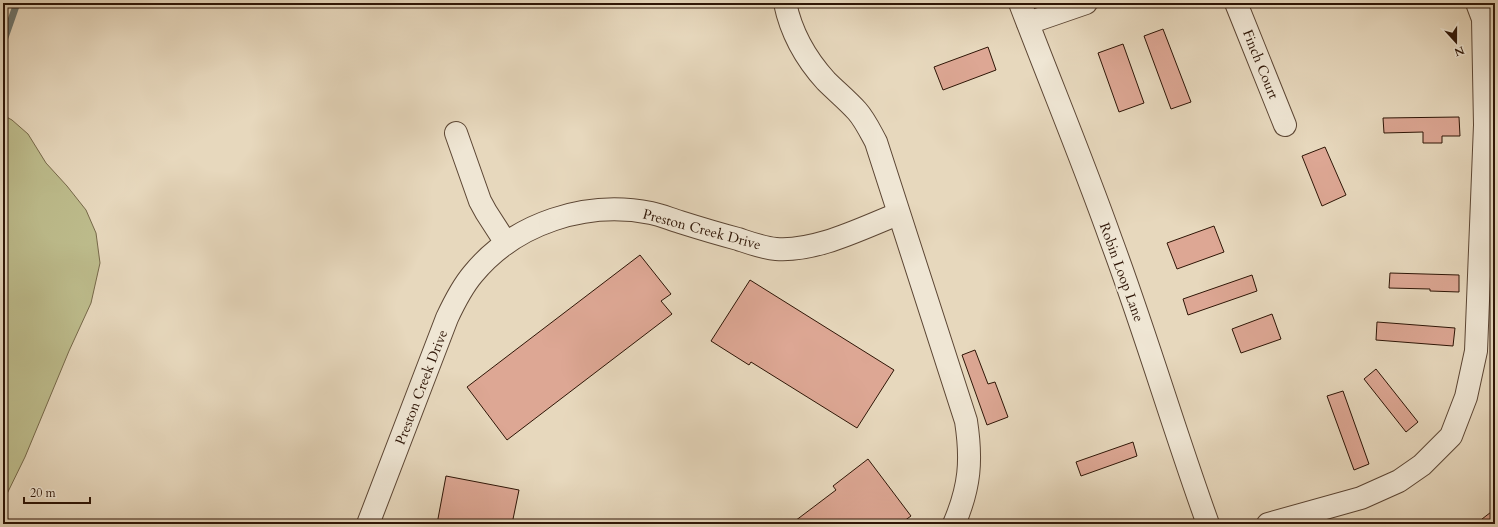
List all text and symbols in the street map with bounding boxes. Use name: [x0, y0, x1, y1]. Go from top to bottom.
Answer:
north arrow: [1436, 22, 1476, 62]
street label: Finch Court: [1238, 27, 1283, 102]
text: N: [1452, 42, 1467, 60]
street label: Preston Creek Drive: [641, 205, 763, 254]
street label: Robin Loop Lane: [1095, 220, 1148, 324]
street label: Preston Creek Drive: [391, 327, 452, 447]
scale bar: [24, 479, 90, 505]
text: 20 m: [30, 485, 57, 501]

